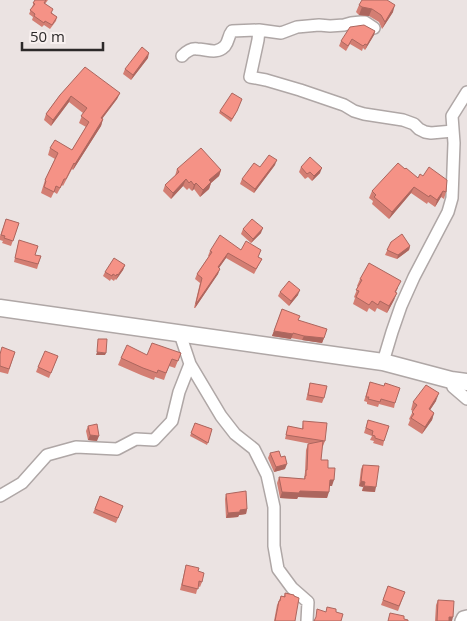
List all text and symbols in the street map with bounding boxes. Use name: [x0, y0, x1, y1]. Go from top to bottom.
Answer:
scale bar: [22, 20, 104, 52]
text: 50 m: [30, 26, 65, 46]

